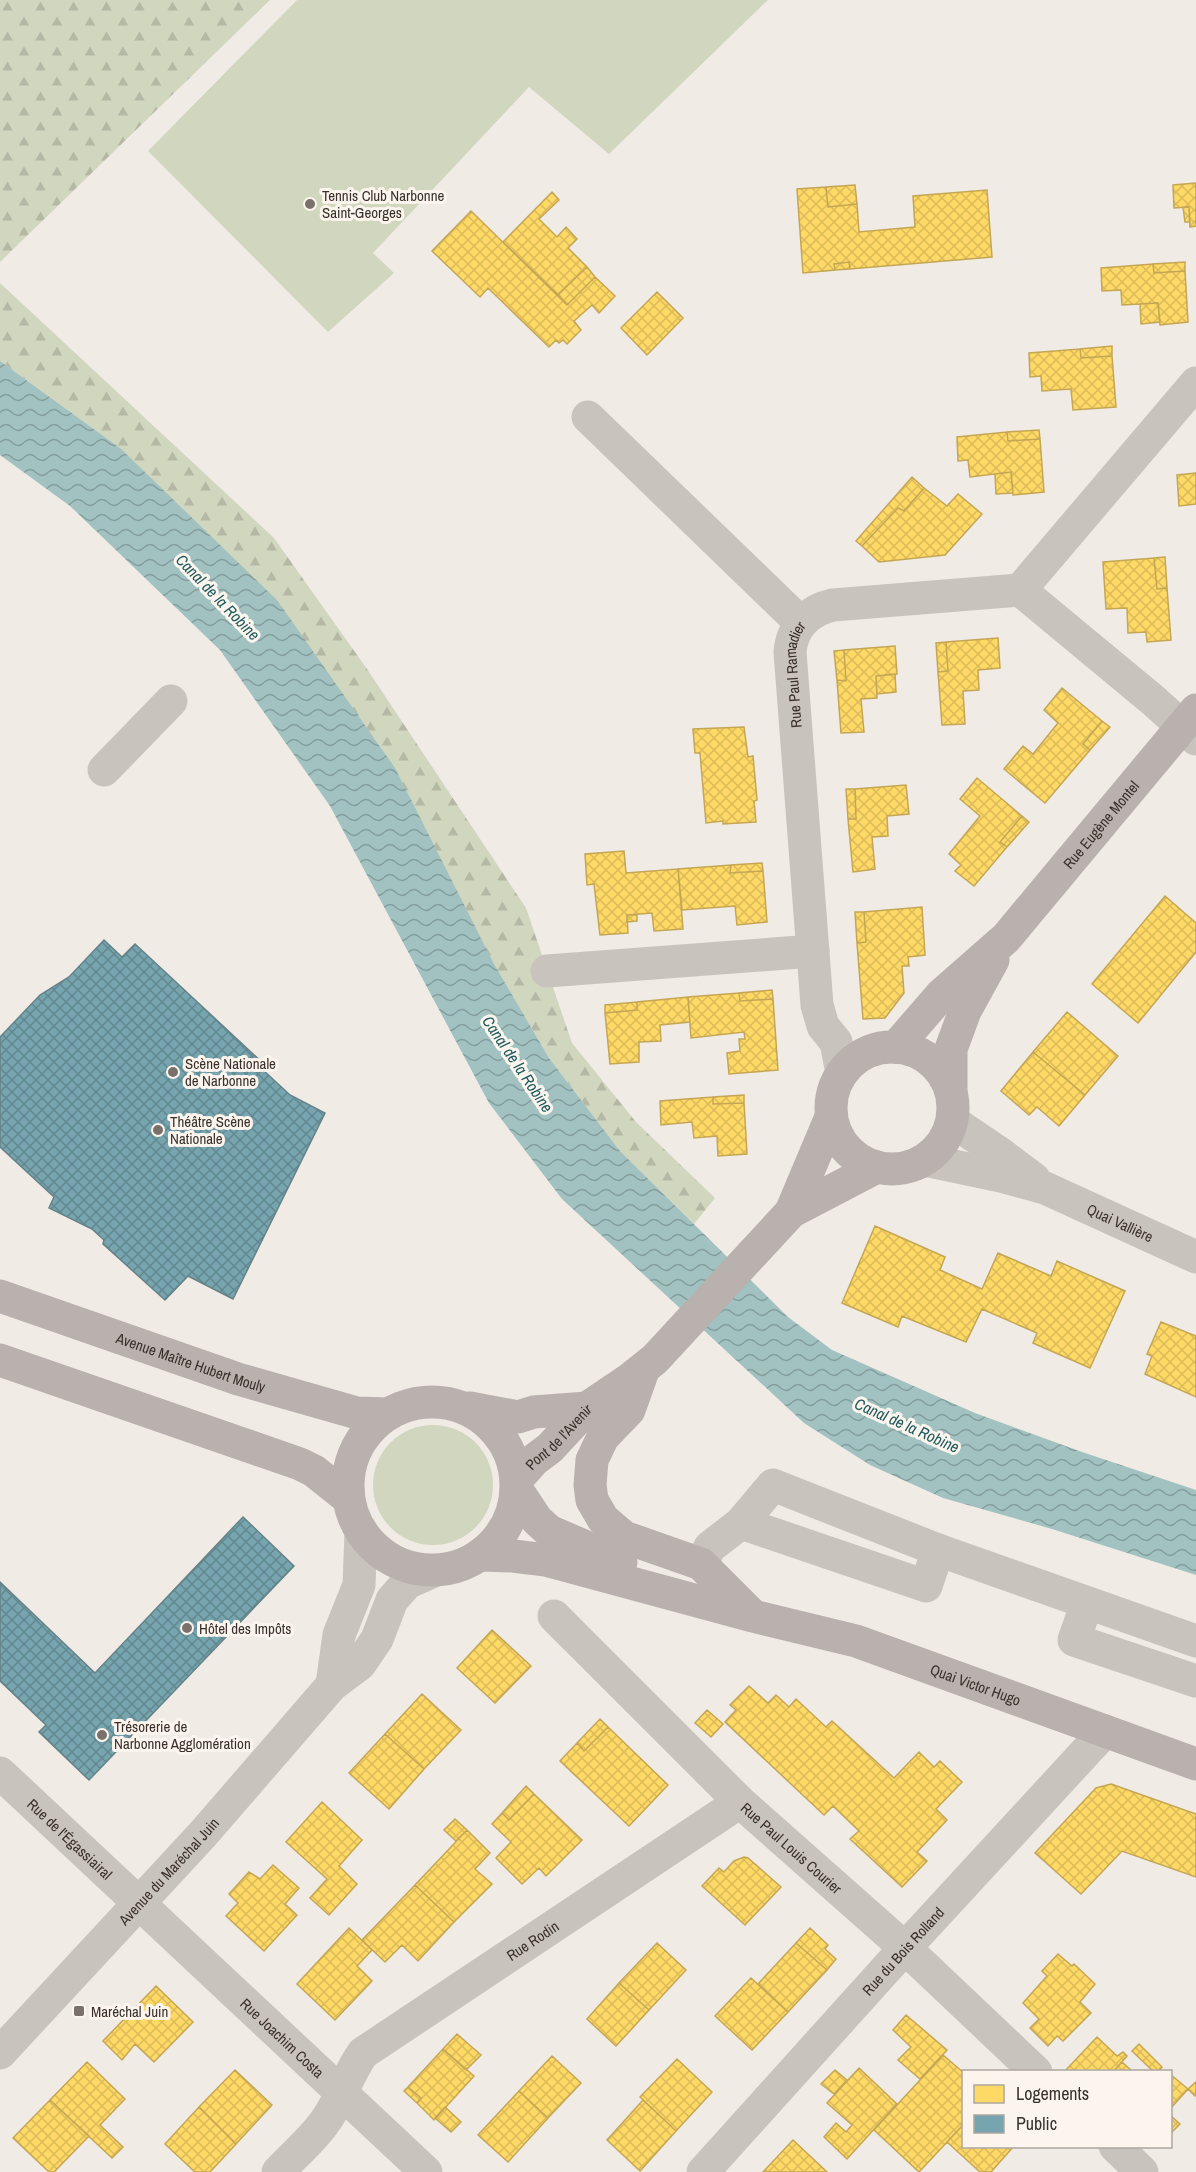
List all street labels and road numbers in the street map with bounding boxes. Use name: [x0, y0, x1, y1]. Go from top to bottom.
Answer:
street label: Rue Paul Ramadier: [779, 616, 810, 729]
street label: Rue Eugène Montel: [1058, 776, 1143, 873]
street label: Quai Vallière: [1084, 1198, 1157, 1247]
street label: Avenue Maître Hubert Mouly: [112, 1327, 269, 1397]
street label: Pont de l'Avenir: [520, 1398, 595, 1474]
street label: Quai Victor Hugo: [928, 1658, 1024, 1710]
street label: Rue de l'Égassiairal: [23, 1793, 117, 1884]
street label: Rue Paul Louis Courier: [737, 1797, 847, 1898]
street label: Avenue du Maréchal Juin: [113, 1813, 223, 1930]
street label: Rue du Bois Rolland: [857, 1902, 949, 2000]
street label: Rue Rodin: [502, 1915, 563, 1965]
street label: Rue Joachim Costa: [236, 1993, 329, 2082]

